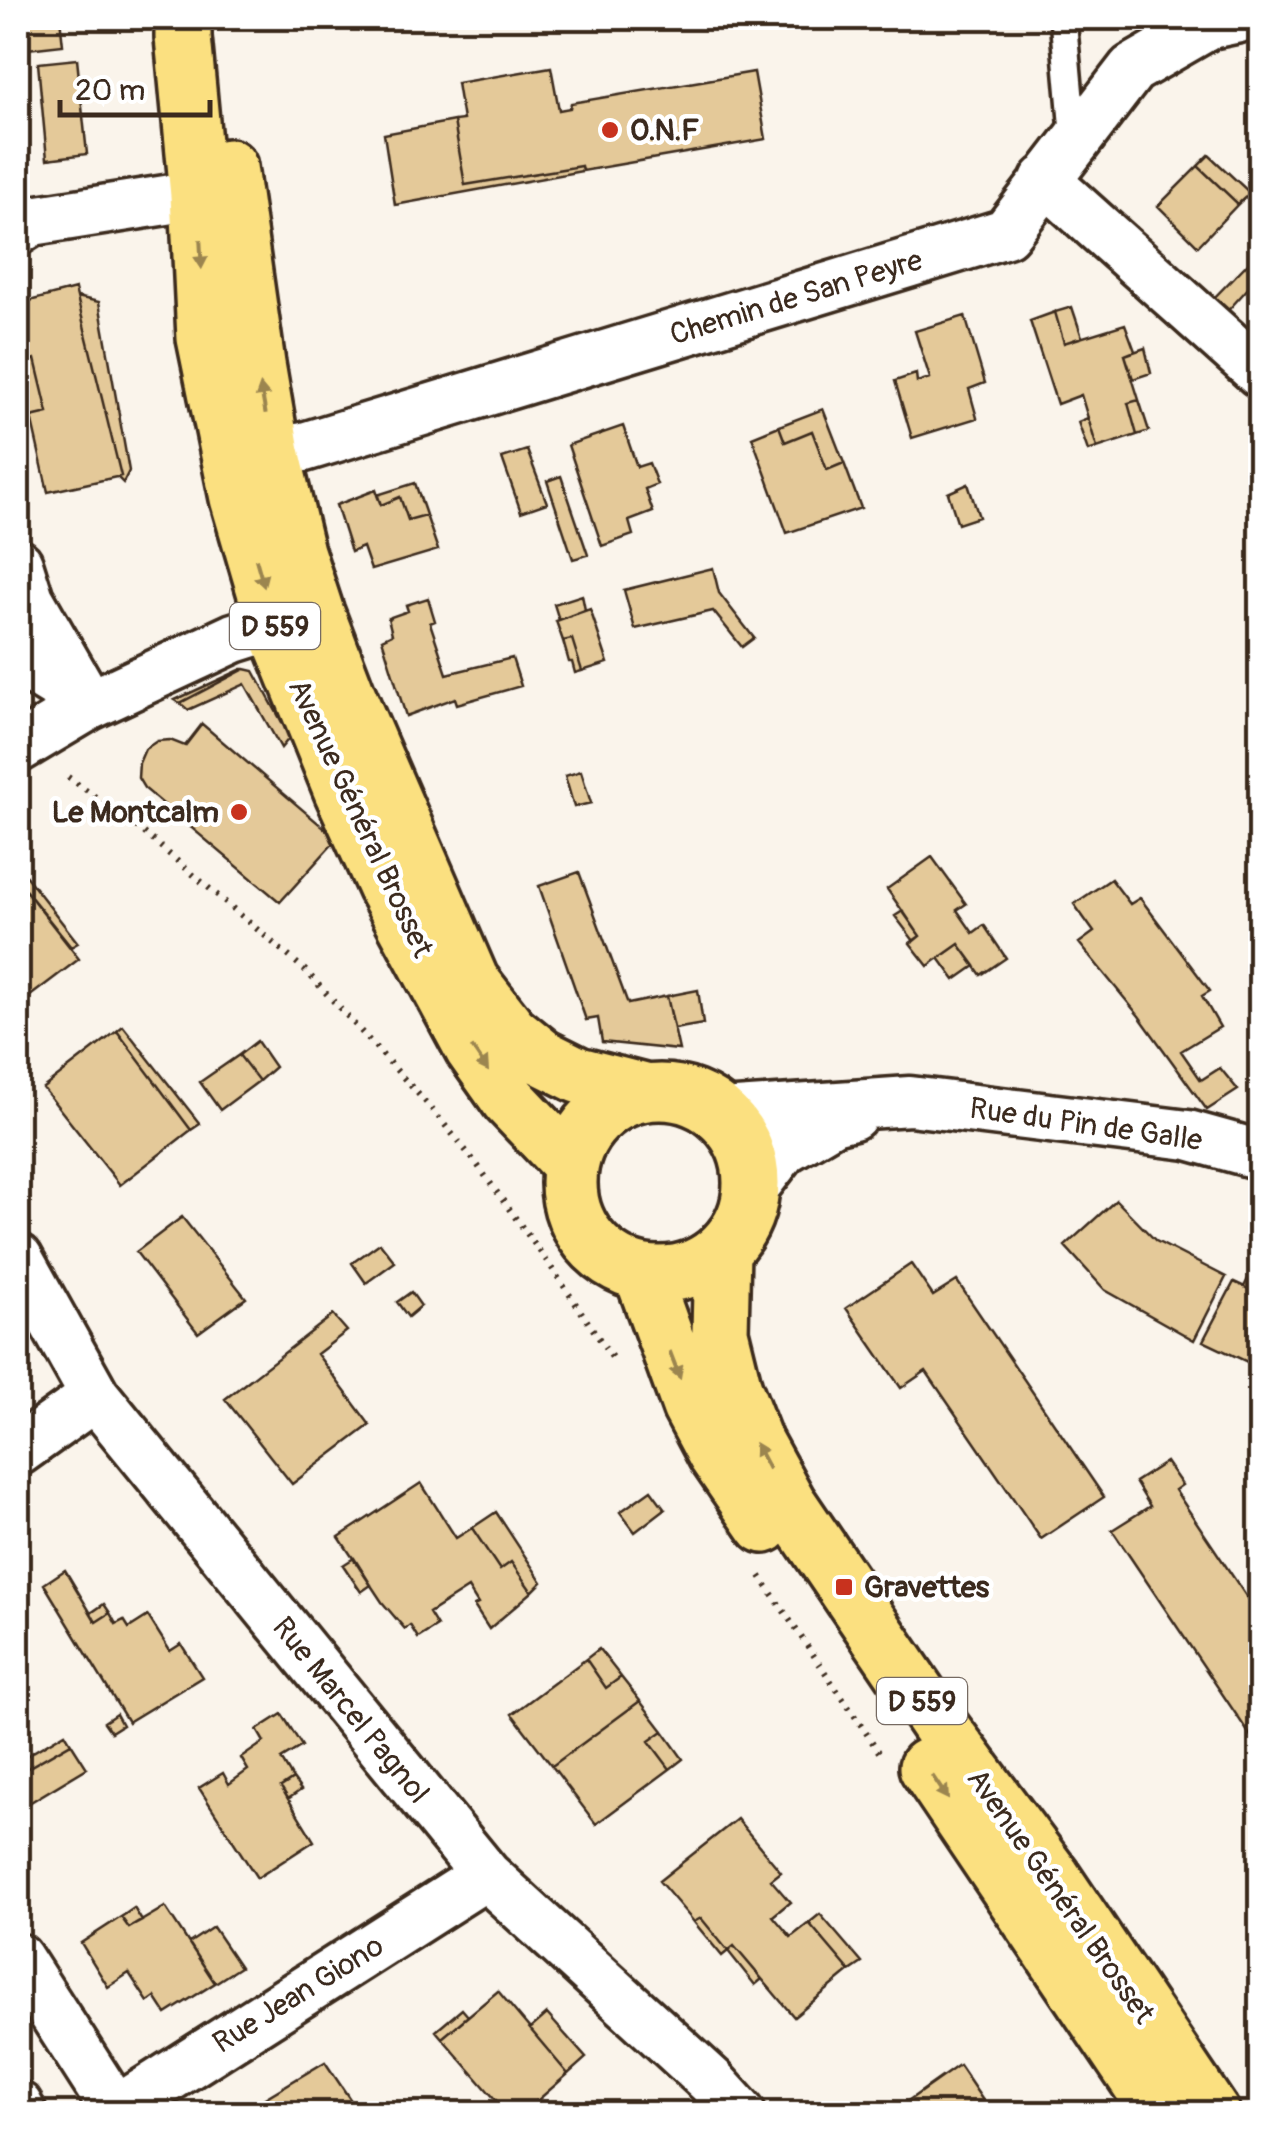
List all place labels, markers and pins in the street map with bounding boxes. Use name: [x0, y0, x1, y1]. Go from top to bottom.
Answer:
place label: O.N.F: [630, 112, 699, 149]
marker: O.N.F: [599, 119, 621, 141]
place label: Le Montcalm: [52, 794, 219, 831]
marker: Le Montcalm: [228, 801, 250, 823]
place label: Gravettes: [864, 1569, 990, 1606]
marker: Gravettes: [833, 1576, 855, 1598]

